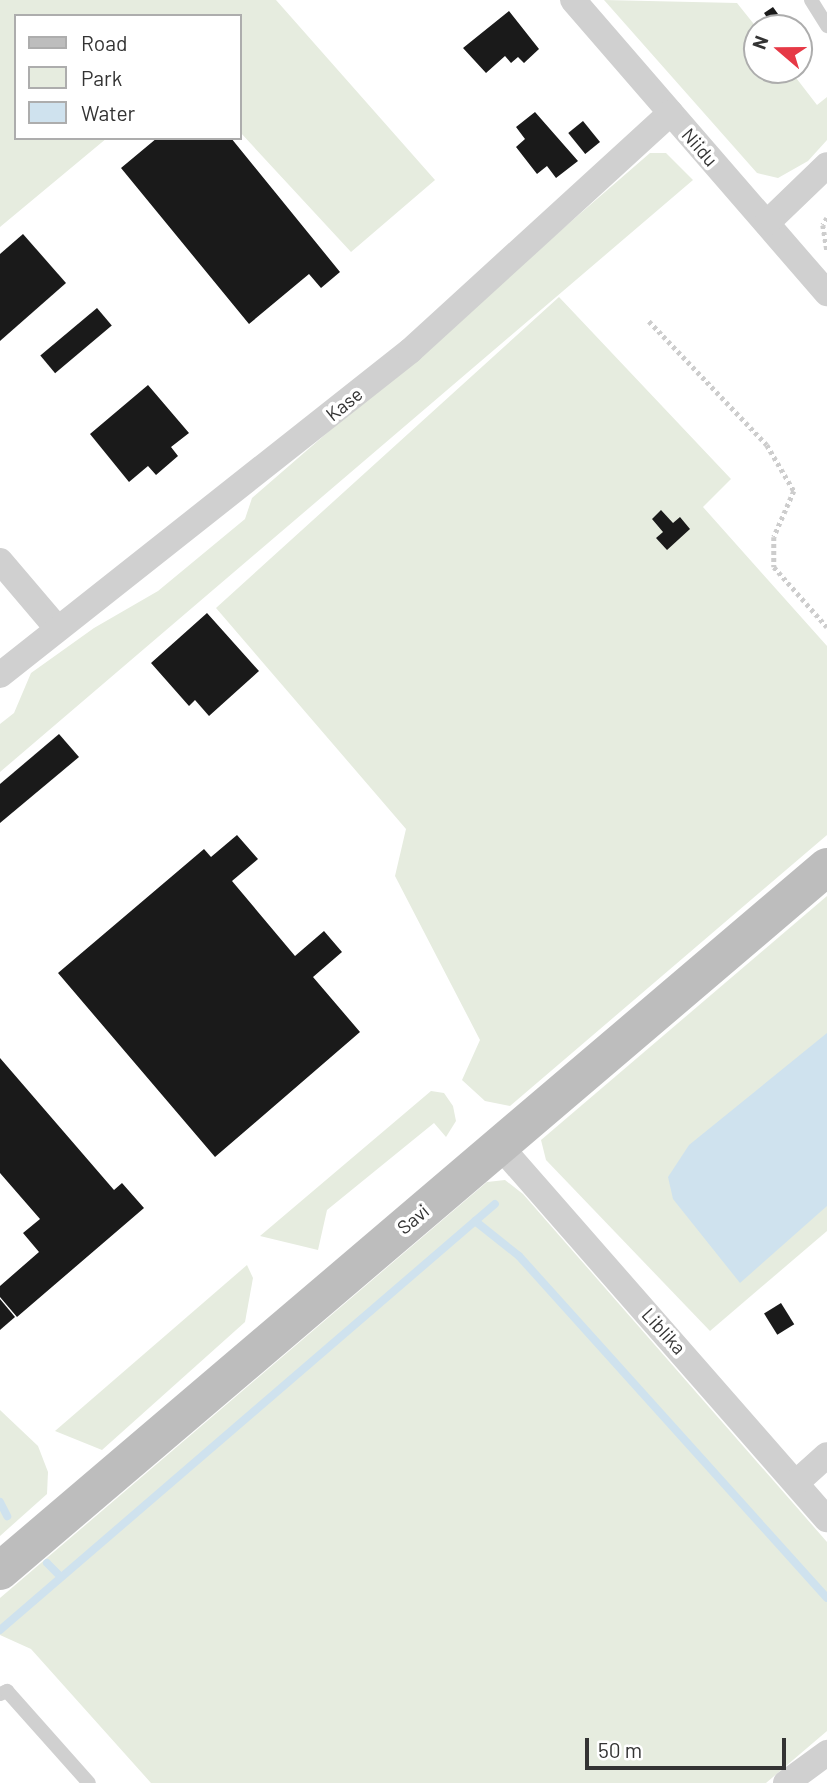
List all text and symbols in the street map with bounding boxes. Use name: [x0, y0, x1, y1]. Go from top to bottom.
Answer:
legend: [14, 14, 242, 140]
north arrow: [743, 14, 813, 84]
text: Road: [81, 30, 127, 55]
text: N: [747, 32, 773, 52]
text: Park: [81, 65, 122, 90]
text: Water: [81, 100, 135, 125]
street label: Niidu: [677, 123, 723, 171]
street label: Kase: [321, 382, 367, 426]
street label: Savi: [392, 1199, 434, 1239]
street label: Liblika: [637, 1303, 691, 1359]
scale bar: [589, 1724, 790, 1768]
text: 50 m: [598, 1737, 642, 1762]

